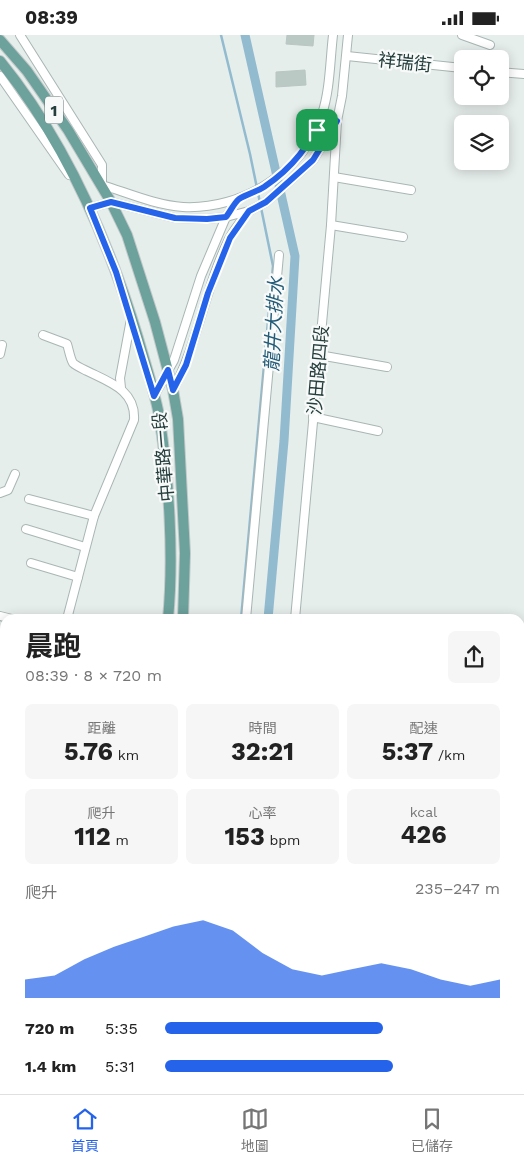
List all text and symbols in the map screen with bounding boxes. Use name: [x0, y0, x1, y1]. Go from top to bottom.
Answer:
text: 08:39: [25, 6, 78, 29]
street label: 祥瑞街: [377, 49, 433, 75]
map controls: [454, 50, 509, 170]
button: locate: [454, 50, 509, 105]
road number: 1: [45, 97, 63, 123]
pin: [296, 109, 338, 151]
button: layers: [454, 115, 509, 170]
icon: arrive: [303, 116, 331, 144]
water label: 龍井大排水: [260, 275, 288, 372]
street label: 沙田路四段: [304, 324, 332, 416]
street label: 中華路一段: [149, 411, 177, 503]
text: 晨跑: [25, 630, 81, 663]
button: share: [448, 631, 500, 683]
text: 08:39 · 8 × 720 m: [25, 666, 162, 685]
text: 距離: [88, 720, 116, 736]
text: 時間: [249, 720, 277, 736]
text: 配速: [410, 720, 438, 736]
text: 5.76: [64, 737, 113, 766]
text: 32:21: [231, 737, 294, 766]
text: 5:37: [382, 737, 433, 766]
text: km: [113, 747, 139, 763]
text: /km: [433, 747, 465, 763]
text: kcal: [410, 804, 437, 820]
text: 爬升: [88, 805, 116, 821]
text: 心率: [249, 805, 277, 821]
text: 426: [400, 820, 447, 849]
text: 112: [74, 822, 111, 851]
text: 153: [225, 822, 265, 851]
text: m: [111, 832, 129, 848]
text: bpm: [265, 832, 300, 848]
text: 235–247 m: [415, 879, 500, 898]
text: 爬升: [25, 883, 57, 902]
text: 720 m: [25, 1019, 74, 1038]
text: 5:35: [105, 1019, 138, 1038]
text: 1.4 km: [25, 1057, 76, 1076]
text: 5:31: [105, 1057, 135, 1076]
tab: 首頁: [71, 1105, 99, 1155]
tab: 地圖: [241, 1105, 269, 1155]
tab: 已儲存: [411, 1105, 453, 1155]

